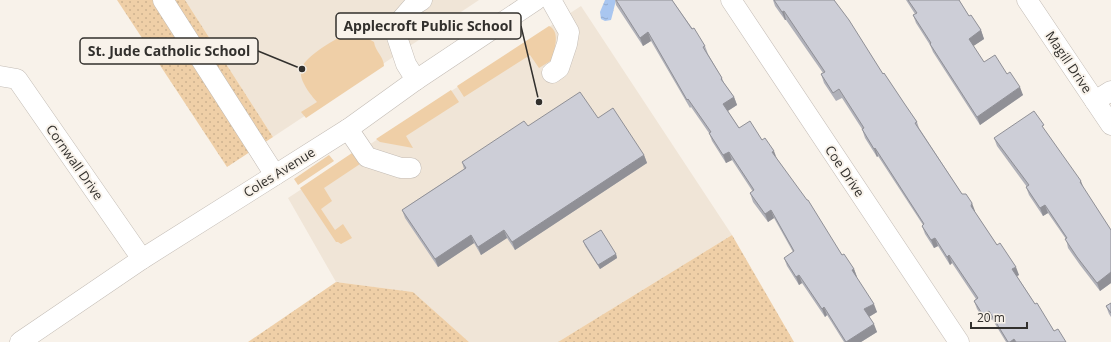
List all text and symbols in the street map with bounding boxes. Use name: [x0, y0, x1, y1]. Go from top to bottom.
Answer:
callout: Applecroft Public School: [336, 13, 521, 39]
text: Applecroft Public School: [343, 16, 513, 35]
street label: Magill Drive: [1042, 28, 1096, 96]
callout: St. Jude Catholic School: [80, 38, 258, 64]
text: St. Jude Catholic School: [88, 41, 250, 60]
street label: Cornwall Drive: [42, 121, 108, 203]
street label: Coe Drive: [821, 142, 869, 200]
street label: Coles Avenue: [240, 143, 318, 201]
scale bar: [971, 304, 1027, 330]
text: 20 m: [977, 309, 1005, 326]

